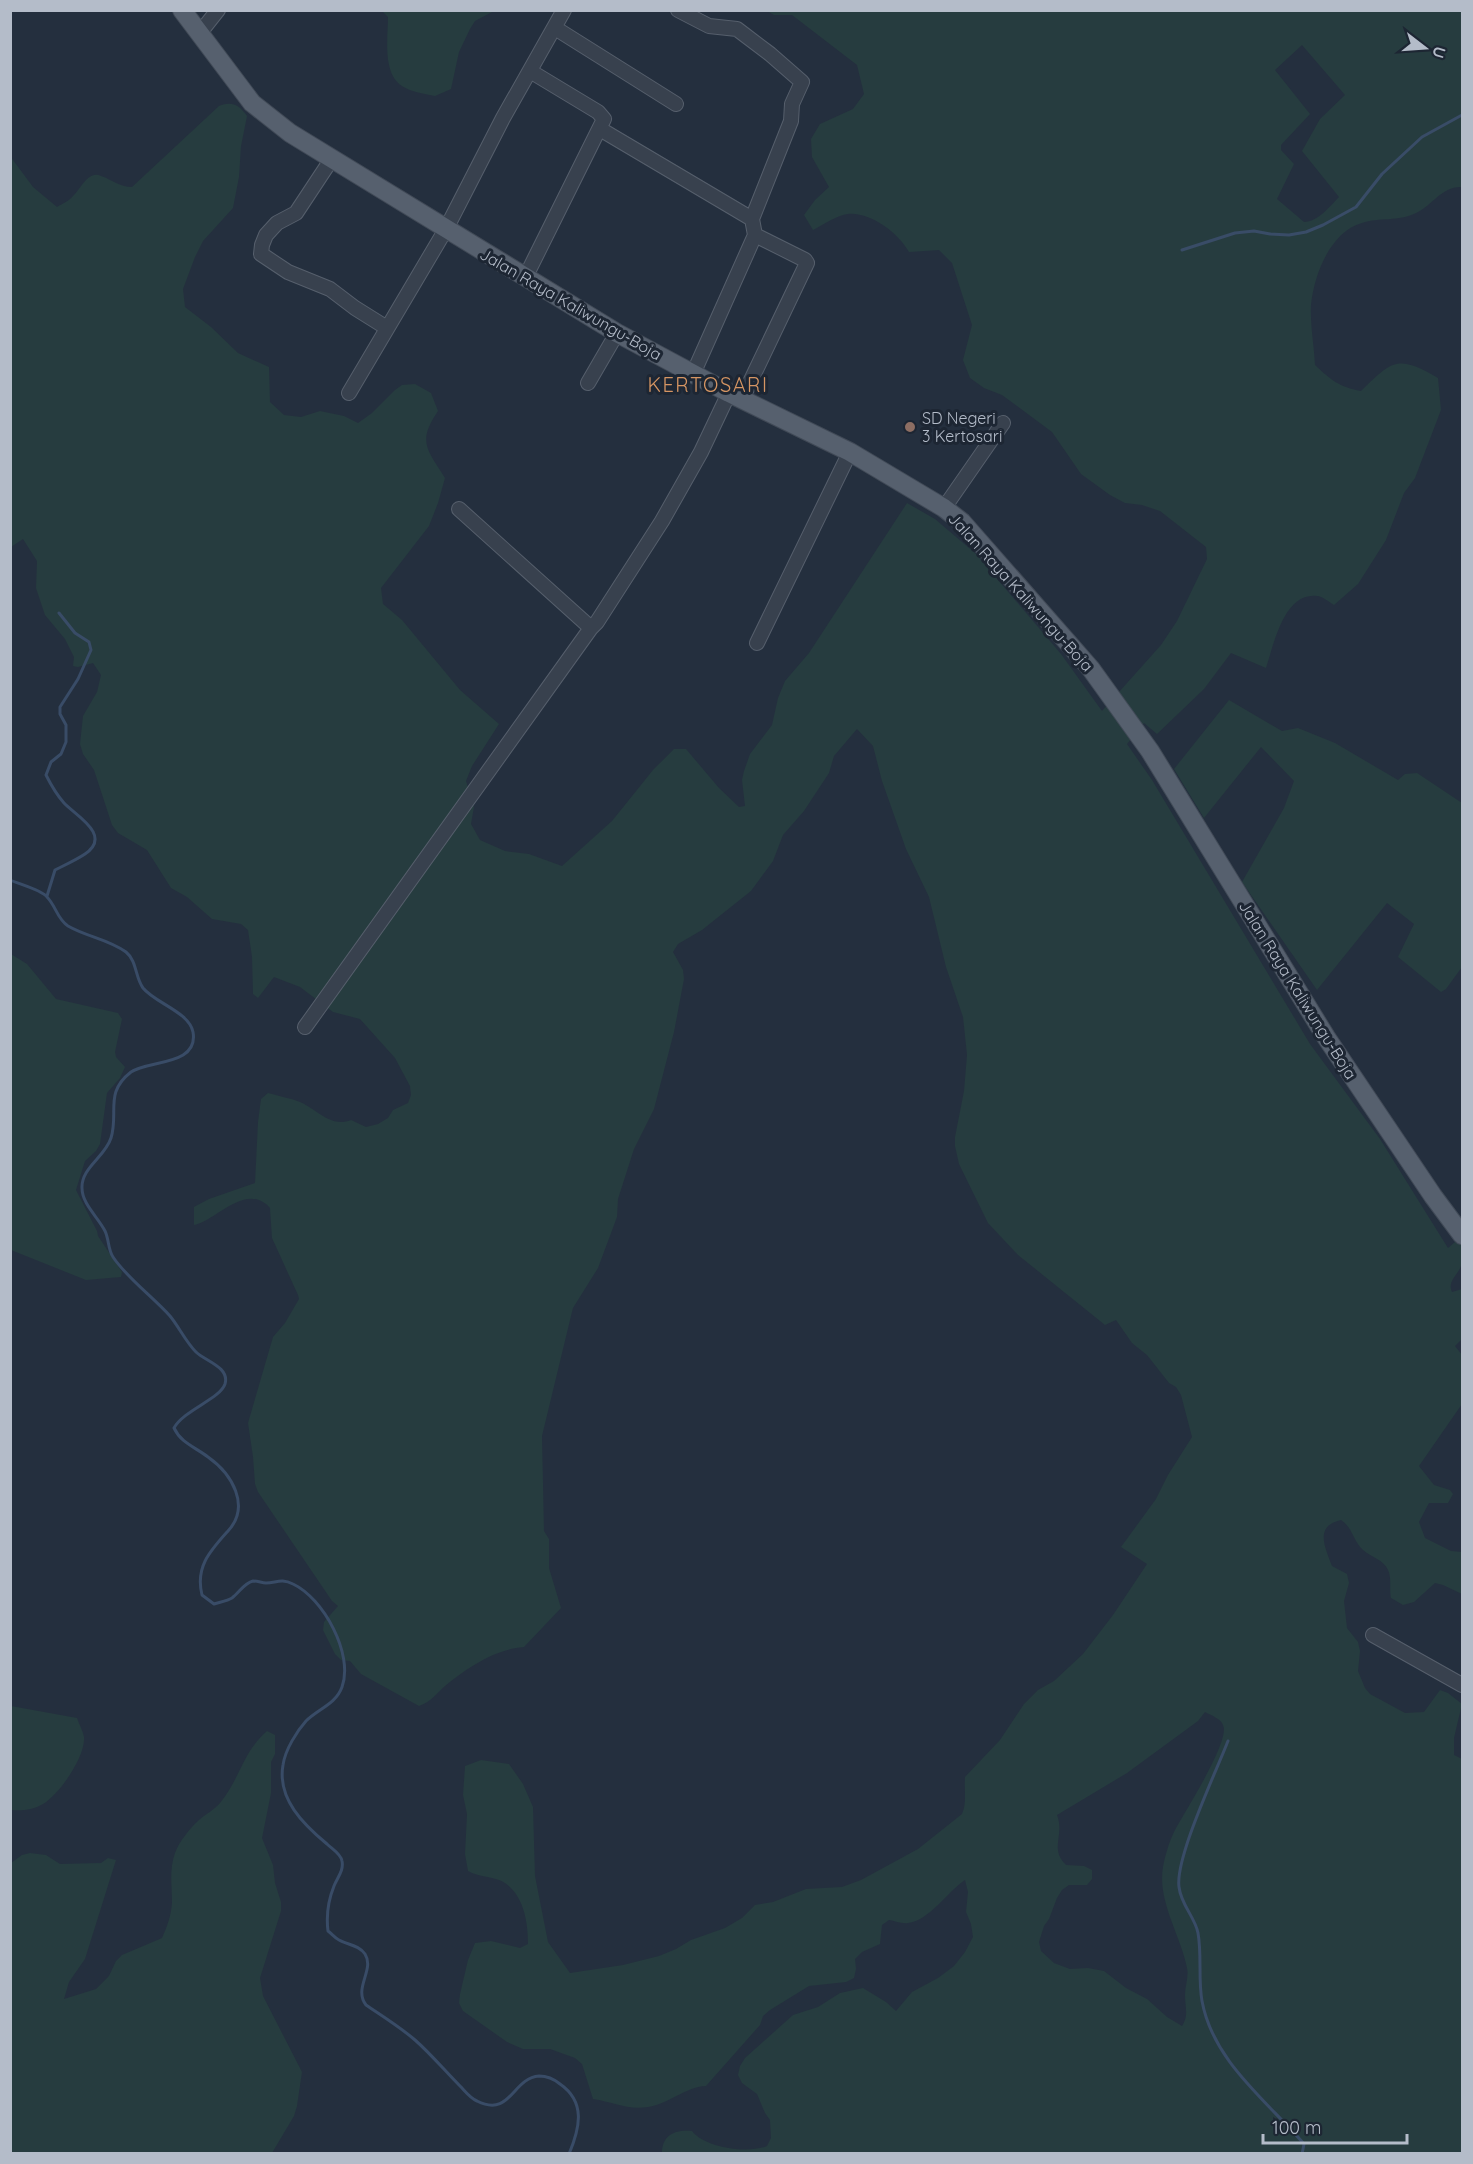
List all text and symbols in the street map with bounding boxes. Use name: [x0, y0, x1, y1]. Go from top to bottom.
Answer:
north arrow: [1395, 18, 1455, 78]
text: U: [1428, 44, 1451, 61]
street label: Jalan Raya Kaliwungu-Boja: [476, 244, 666, 364]
district label: KERTOSARI: [647, 372, 769, 397]
place label: SD Negeri 3 Kertosari: [922, 408, 1002, 446]
marker: SD Negeri 3 Kertosari: [903, 420, 917, 434]
street label: Jalan Raya Kaliwungu-Boja: [944, 508, 1098, 676]
street label: Jalan Raya Kaliwungu-Boja: [1235, 897, 1361, 1083]
scale bar: [1263, 2107, 1407, 2145]
text: 100 m: [1272, 2116, 1321, 2139]

